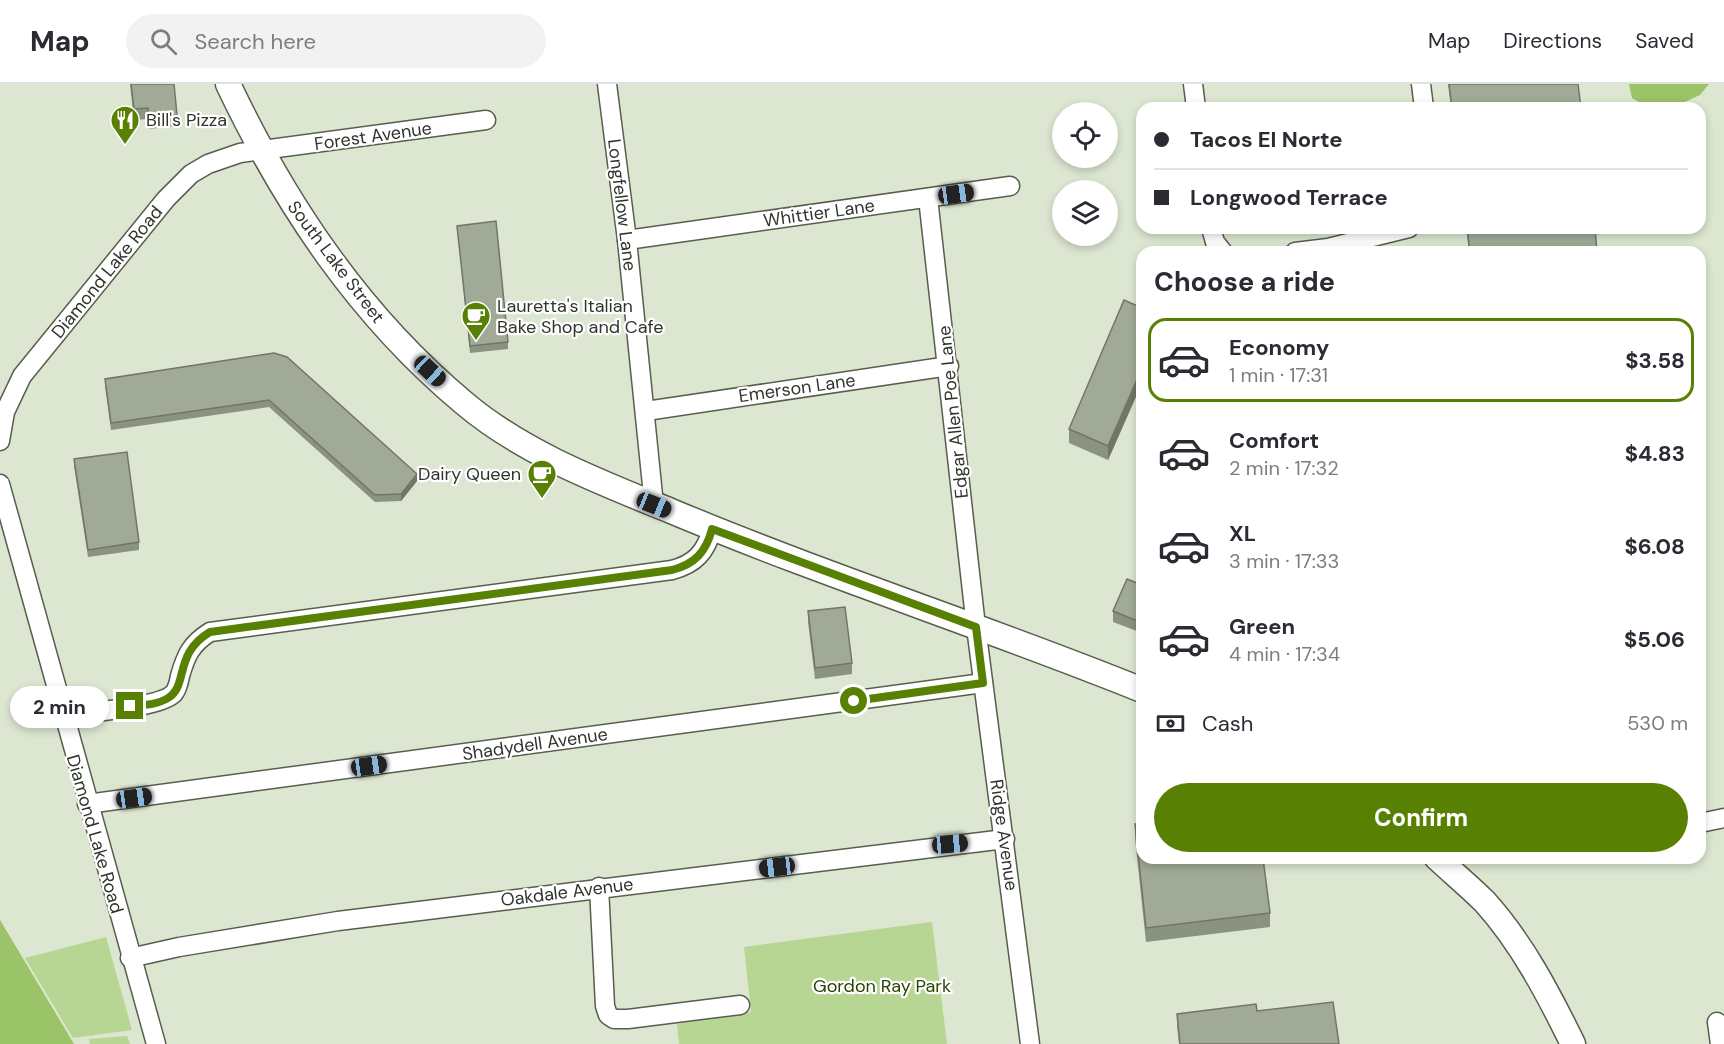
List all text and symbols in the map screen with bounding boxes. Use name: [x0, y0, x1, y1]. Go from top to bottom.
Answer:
search box: [126, 14, 546, 68]
text: Map: [30, 23, 90, 60]
icon: search: [147, 25, 180, 58]
text: Search here: [195, 27, 316, 56]
text: Map: [1428, 27, 1470, 55]
text: Directions: [1503, 27, 1602, 55]
text: Saved: [1635, 27, 1694, 55]
map controls: [1052, 102, 1118, 246]
button: locate: [1052, 102, 1118, 168]
restaurant icon: Bill's Pizza: [109, 104, 141, 146]
place label: Bill's Pizza: [146, 108, 227, 132]
street label: Forest Avenue: [313, 116, 433, 156]
text: Tacos El Norte: [1190, 125, 1343, 154]
street label: Longfellow Lane: [602, 138, 642, 272]
button: layers: [1052, 180, 1118, 246]
car: [937, 183, 975, 205]
text: Longwood Terrace: [1190, 183, 1388, 212]
street label: Whittier Lane: [762, 193, 876, 233]
street label: South Lake Street: [282, 196, 390, 328]
street label: Diamond Lake Road: [46, 201, 168, 343]
text: Choose a ride: [1154, 264, 1335, 299]
place label: Lauretta's Italian Bake Shop and Cafe: [497, 294, 663, 339]
cafe icon: Lauretta's Italian Bake Shop and Cafe: [460, 300, 492, 342]
street label: Edgar Allen Poe Lane: [932, 324, 974, 500]
icon: car: [1157, 333, 1211, 387]
text: Economy: [1229, 333, 1329, 362]
text: $3.58: [1625, 346, 1685, 375]
car: [411, 352, 449, 390]
text: 1 min · 17:31: [1229, 362, 1328, 388]
street label: Emerson Lane: [737, 368, 857, 408]
icon: car: [1157, 426, 1211, 480]
text: Comfort: [1229, 426, 1319, 455]
text: $4.83: [1625, 439, 1685, 468]
text: 2 min · 17:32: [1229, 455, 1339, 481]
cafe icon: Dairy Queen: [526, 458, 558, 500]
place label: Dairy Queen: [418, 462, 521, 486]
car: [634, 490, 674, 520]
icon: car: [1157, 519, 1211, 573]
text: XL: [1229, 519, 1256, 548]
text: $6.08: [1624, 532, 1685, 561]
text: 3 min · 17:33: [1229, 548, 1339, 574]
icon: car: [1157, 612, 1211, 666]
text: Green: [1229, 612, 1295, 641]
text: $5.06: [1624, 625, 1685, 654]
text: 4 min · 17:34: [1229, 641, 1340, 667]
callout: 2 min: [10, 685, 109, 727]
route start: [840, 687, 867, 714]
route end: [116, 692, 143, 719]
text: 2 min: [33, 694, 86, 720]
icon: cash: [1154, 707, 1187, 740]
text: Cash: [1202, 709, 1253, 738]
text: 530 m: [1627, 710, 1688, 736]
street label: Shadydell Avenue: [461, 722, 609, 766]
street label: Diamond Lake Road: [61, 752, 129, 916]
car: [350, 755, 388, 777]
street label: Ridge Avenue: [984, 778, 1024, 892]
button: Confirm: [1154, 783, 1688, 852]
car: [115, 787, 153, 809]
car: [931, 833, 969, 855]
car: [758, 856, 796, 878]
street label: Oakdale Avenue: [499, 872, 635, 912]
park label: Gordon Ray Park: [813, 974, 951, 998]

